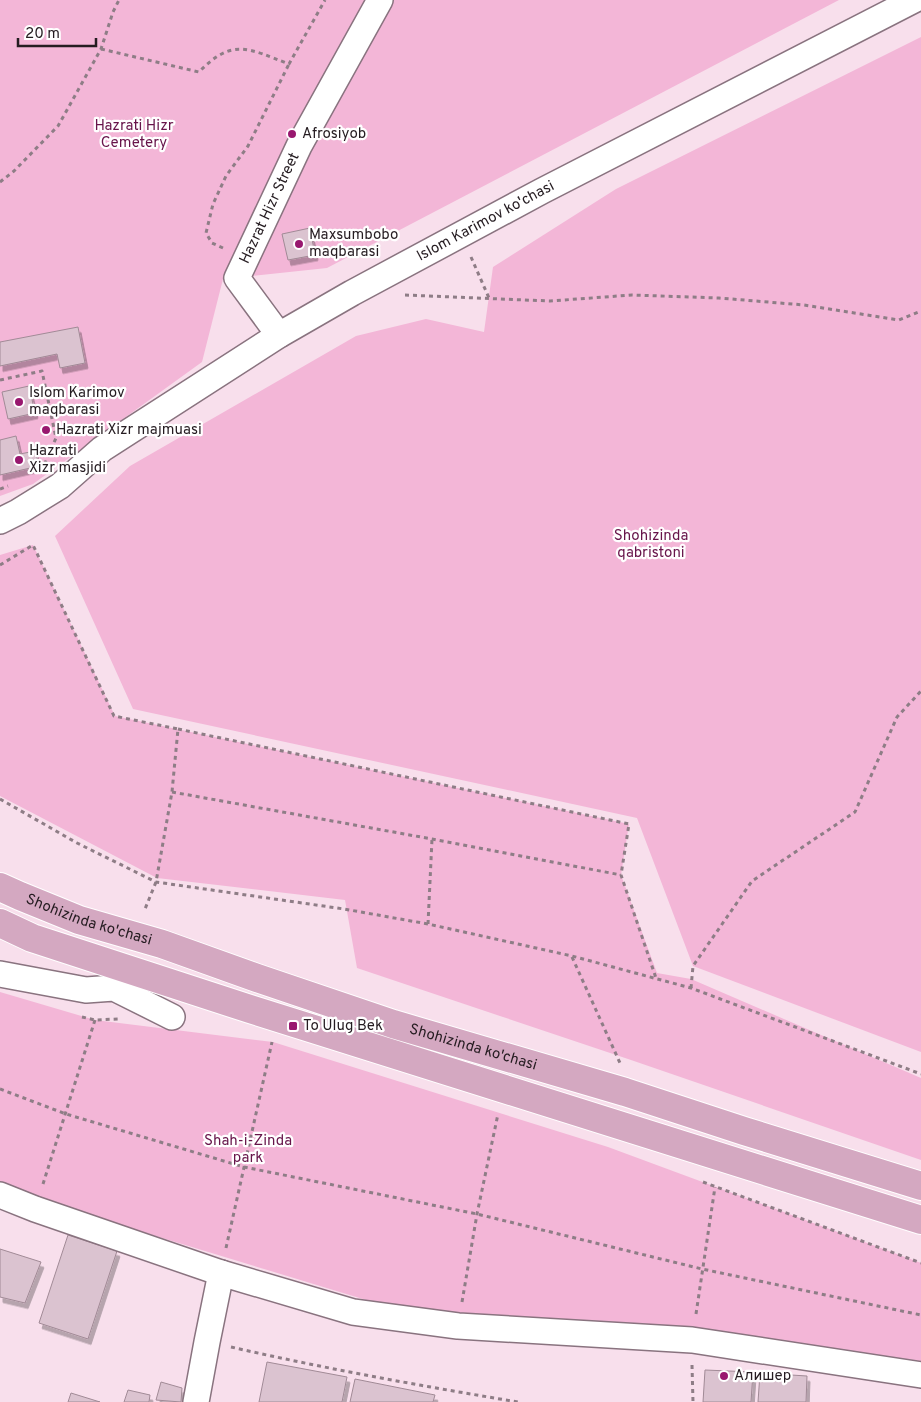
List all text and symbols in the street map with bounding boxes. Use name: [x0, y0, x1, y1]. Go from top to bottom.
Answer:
scale bar: [18, 15, 95, 47]
text: 20 m: [25, 25, 60, 44]
park label: Hazrati Hizr Cemetery: [94, 117, 174, 153]
place label: Afrosiyob: [302, 125, 366, 144]
marker: Afrosiyob: [286, 128, 298, 140]
street label: Hazrat Hizr Street: [236, 150, 304, 267]
street label: Islom Karimov ko'chasi: [414, 177, 558, 266]
place label: Maxsumbobo maqbarasi: [309, 226, 398, 262]
marker: Maxsumbobo maqbarasi: [293, 238, 305, 250]
place label: Islom Karimov maqbarasi: [29, 384, 125, 420]
marker: Islom Karimov maqbarasi: [13, 396, 25, 408]
place label: Hazrati Xizr majmuasi: [56, 421, 202, 440]
marker: Hazrati Xizr majmuasi: [40, 424, 52, 436]
place label: Hazrati Xizr masjidi: [29, 442, 106, 478]
marker: Hazrati Xizr masjidi: [13, 454, 25, 466]
park label: Shohizinda qabristoni: [614, 527, 688, 563]
street label: Shohizinda ko'chasi: [23, 890, 154, 950]
place label: To Ulug Bek: [303, 1017, 383, 1036]
marker: To Ulug Bek: [287, 1020, 299, 1032]
street label: Shohizinda ko'chasi: [407, 1020, 539, 1075]
park label: Shah-i-Zinda park: [204, 1132, 292, 1168]
place label: Алишер: [734, 1367, 791, 1386]
marker: Алишер: [718, 1370, 730, 1382]

